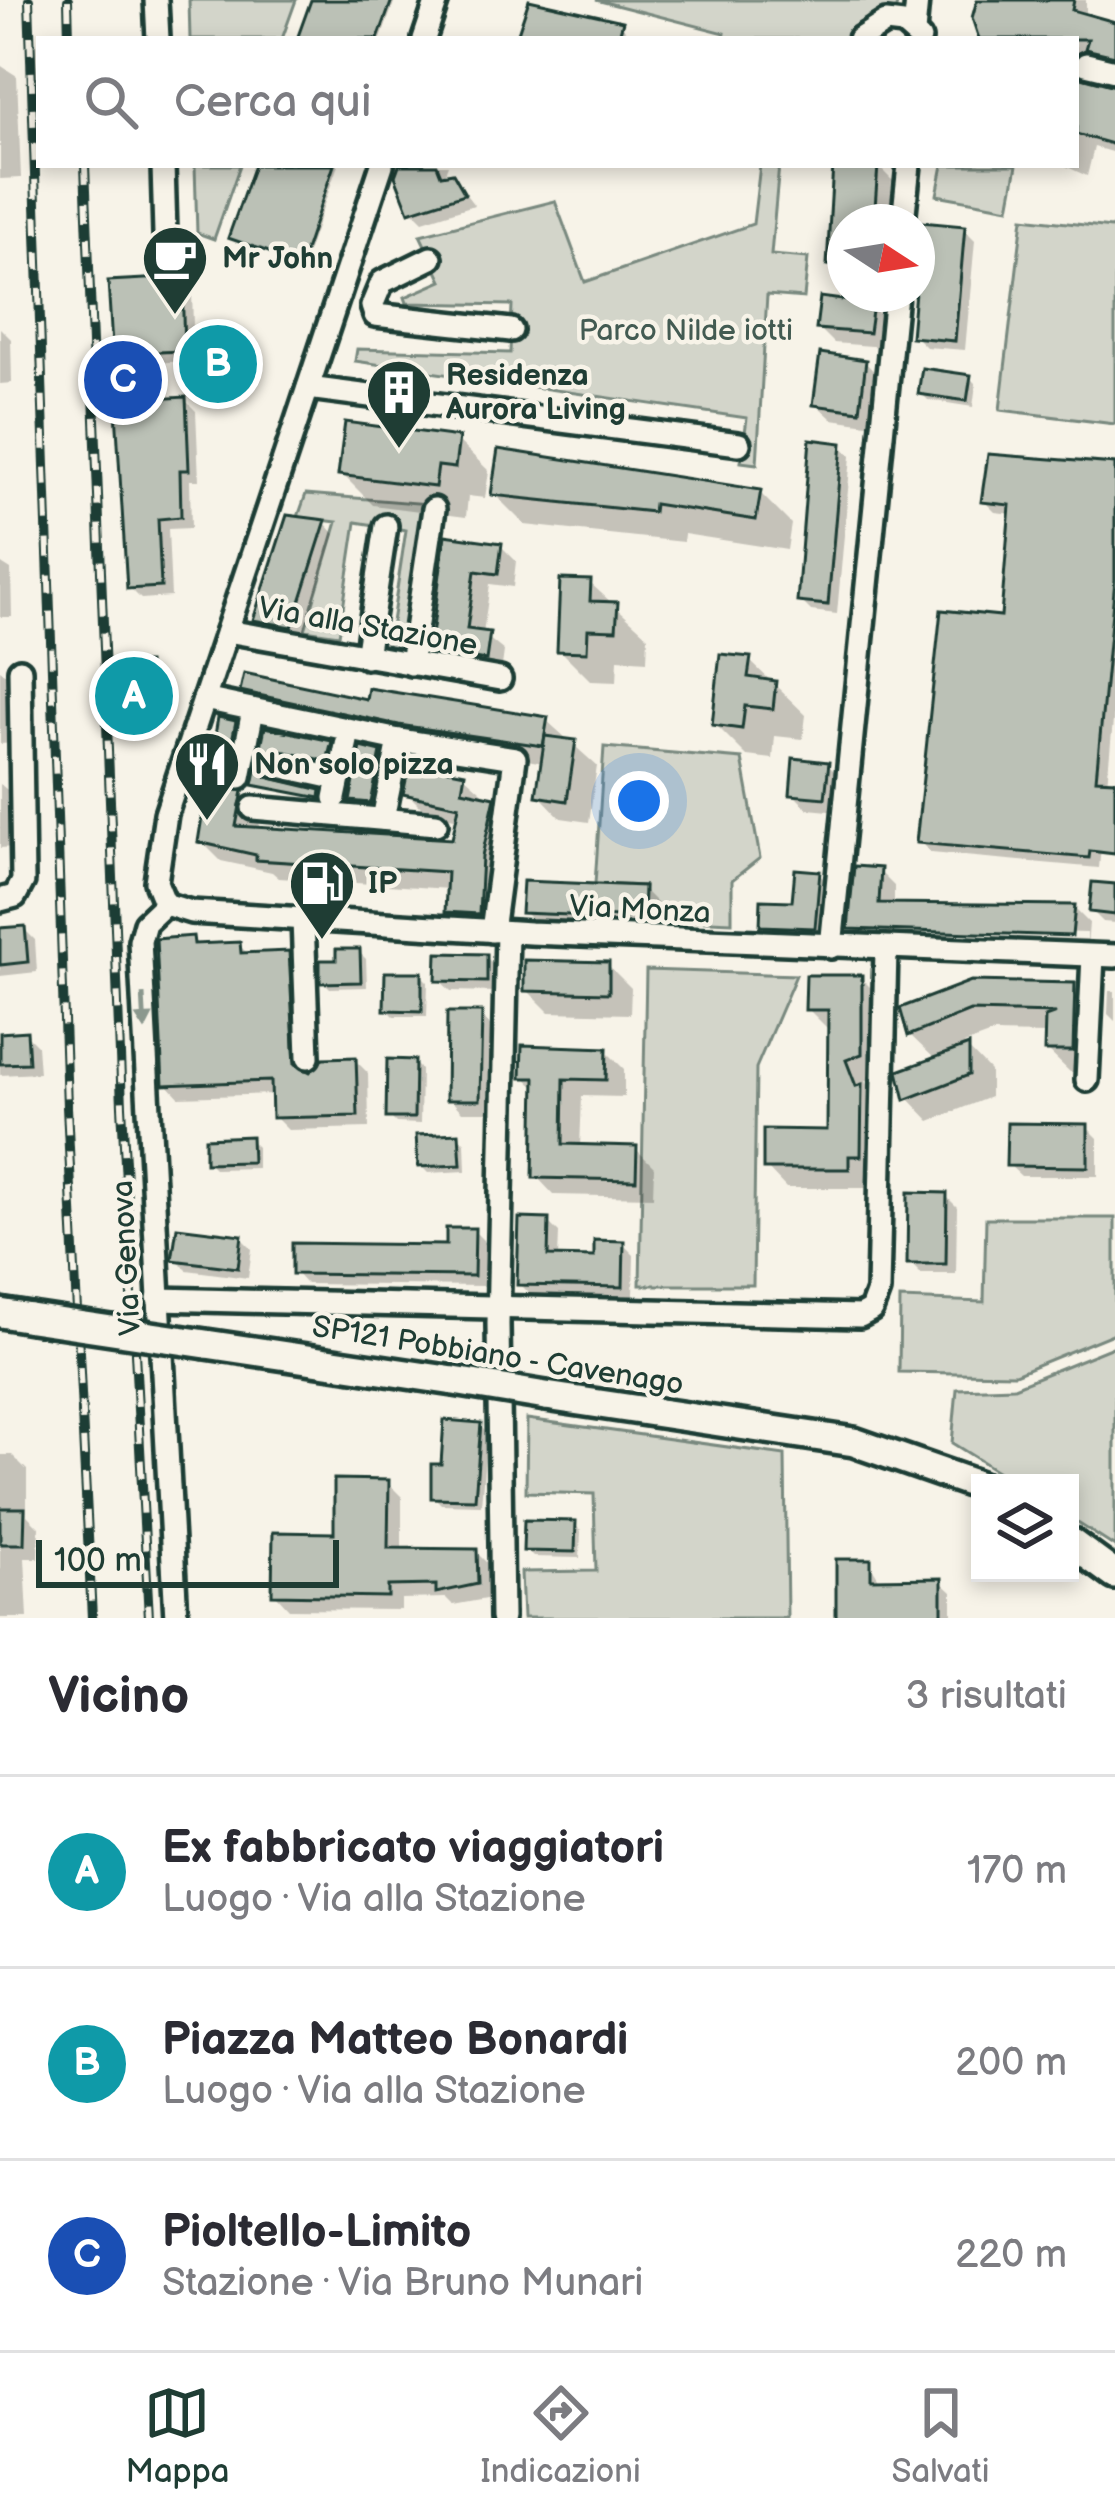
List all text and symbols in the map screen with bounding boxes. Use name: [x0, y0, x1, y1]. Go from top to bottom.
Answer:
search box: [36, 36, 1079, 168]
icon: search: [78, 69, 144, 135]
text: Cerca qui: [174, 75, 371, 130]
north arrow: [827, 204, 935, 312]
cafe icon: Mr John: [140, 223, 210, 317]
place label: Mr John: [222, 241, 333, 277]
park label: Parco Nilde iotti: [579, 313, 793, 349]
pin: B: [179, 319, 257, 409]
pin: C: [84, 335, 162, 425]
building icon: Residenza Aurora Living: [364, 357, 434, 451]
place label: Residenza Aurora Living: [445, 358, 626, 428]
street label: Via alla Stazione: [255, 590, 480, 664]
pin: A: [95, 651, 173, 741]
restaurant icon: Non solo pizza: [172, 729, 242, 823]
place label: Non solo pizza: [254, 747, 454, 783]
your location: [609, 771, 669, 831]
fuel station icon: IP: [287, 848, 357, 942]
place label: IP: [368, 866, 397, 902]
street label: Via Monza: [568, 888, 712, 932]
one-way arrow: [135, 994, 154, 1032]
street label: Via Genova: [105, 1179, 149, 1337]
street label: SP121 Pobbiano - Cavenago: [310, 1309, 686, 1403]
map controls: [971, 1474, 1079, 1582]
button: layers: [971, 1474, 1079, 1582]
scale bar: [36, 1534, 339, 1587]
text: 100 m: [54, 1541, 142, 1581]
text: Vicino: [48, 1666, 189, 1727]
text: 3 risultati: [906, 1673, 1067, 1720]
text: Ex fabbricato viaggiatori: [162, 1821, 664, 1876]
text: A: [75, 1848, 99, 1895]
text: 170 m: [967, 1848, 1067, 1895]
text: Luogo · Via alla Stazione: [162, 1876, 586, 1923]
text: Piazza Matteo Bonardi: [162, 2013, 628, 2068]
text: B: [73, 2040, 101, 2087]
text: 200 m: [955, 2040, 1067, 2087]
text: Luogo · Via alla Stazione: [162, 2068, 586, 2115]
text: Pioltello-Limito: [162, 2205, 471, 2260]
text: C: [73, 2232, 101, 2279]
text: 220 m: [955, 2232, 1067, 2279]
text: Stazione · Via Bruno Munari: [162, 2260, 643, 2307]
tab: Mappa: [125, 2380, 230, 2492]
tab: Indicazioni: [480, 2380, 641, 2492]
tab: Salvati: [892, 2380, 990, 2492]

